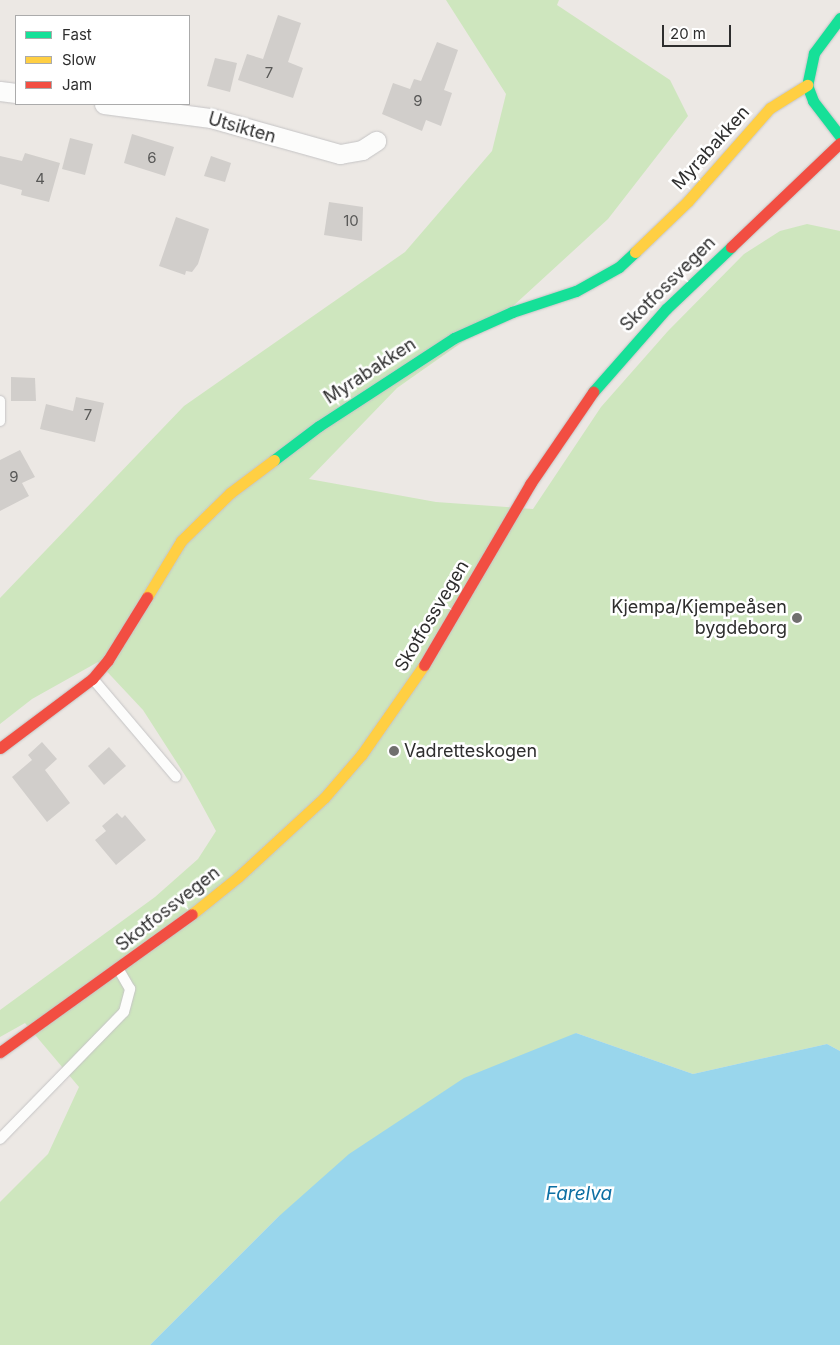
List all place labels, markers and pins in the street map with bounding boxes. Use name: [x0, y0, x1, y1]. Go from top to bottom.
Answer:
place label: Kjempa/Kjempeåsen bygdeborg: [611, 597, 787, 640]
marker: Kjempa/Kjempeåsen bygdeborg: [791, 612, 803, 624]
place label: Vadretteskogen: [404, 740, 537, 762]
marker: Vadretteskogen: [388, 745, 400, 757]

